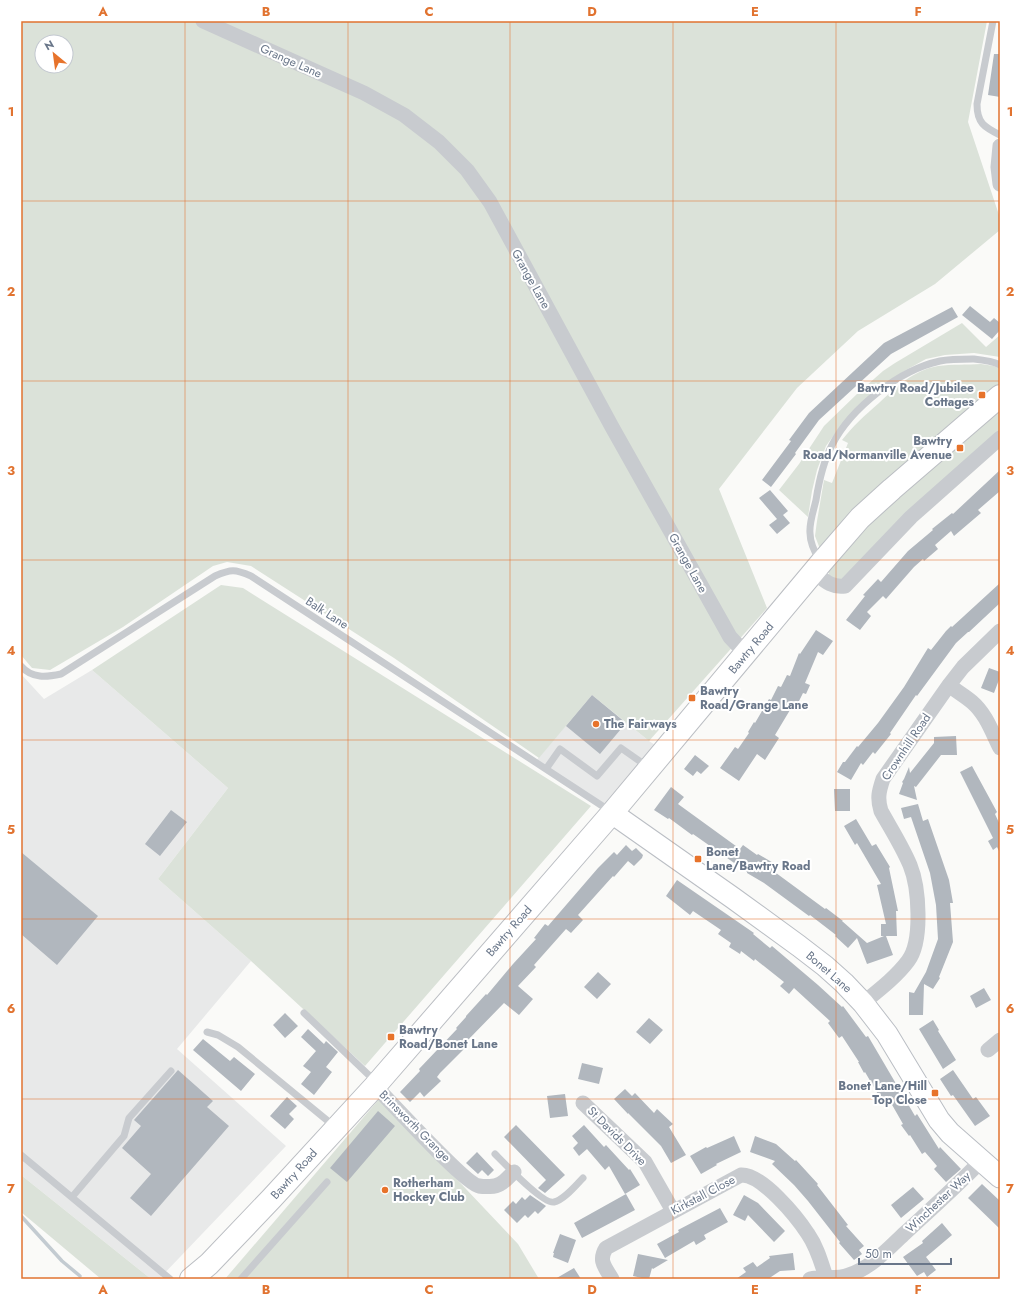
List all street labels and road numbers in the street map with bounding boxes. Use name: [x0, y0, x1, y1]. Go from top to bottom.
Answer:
street label: Grange Lane: [257, 39, 325, 83]
street label: Grange Lane: [507, 246, 555, 312]
street label: Grange Lane: [664, 530, 712, 596]
street label: Balk Lane: [302, 592, 352, 634]
street label: Bawtry Road: [724, 618, 778, 678]
street label: Crownhill Road: [877, 710, 935, 784]
street label: Bawtry Road: [482, 901, 536, 961]
street label: Bonet Lane: [802, 947, 856, 997]
street label: Brinsworth Grange: [375, 1086, 455, 1166]
street label: St Davids Drive: [583, 1102, 651, 1170]
street label: Bawtry Road: [266, 1145, 322, 1203]
street label: Winchester Way: [902, 1167, 975, 1237]
street label: Kirkstall Close: [668, 1171, 738, 1219]

